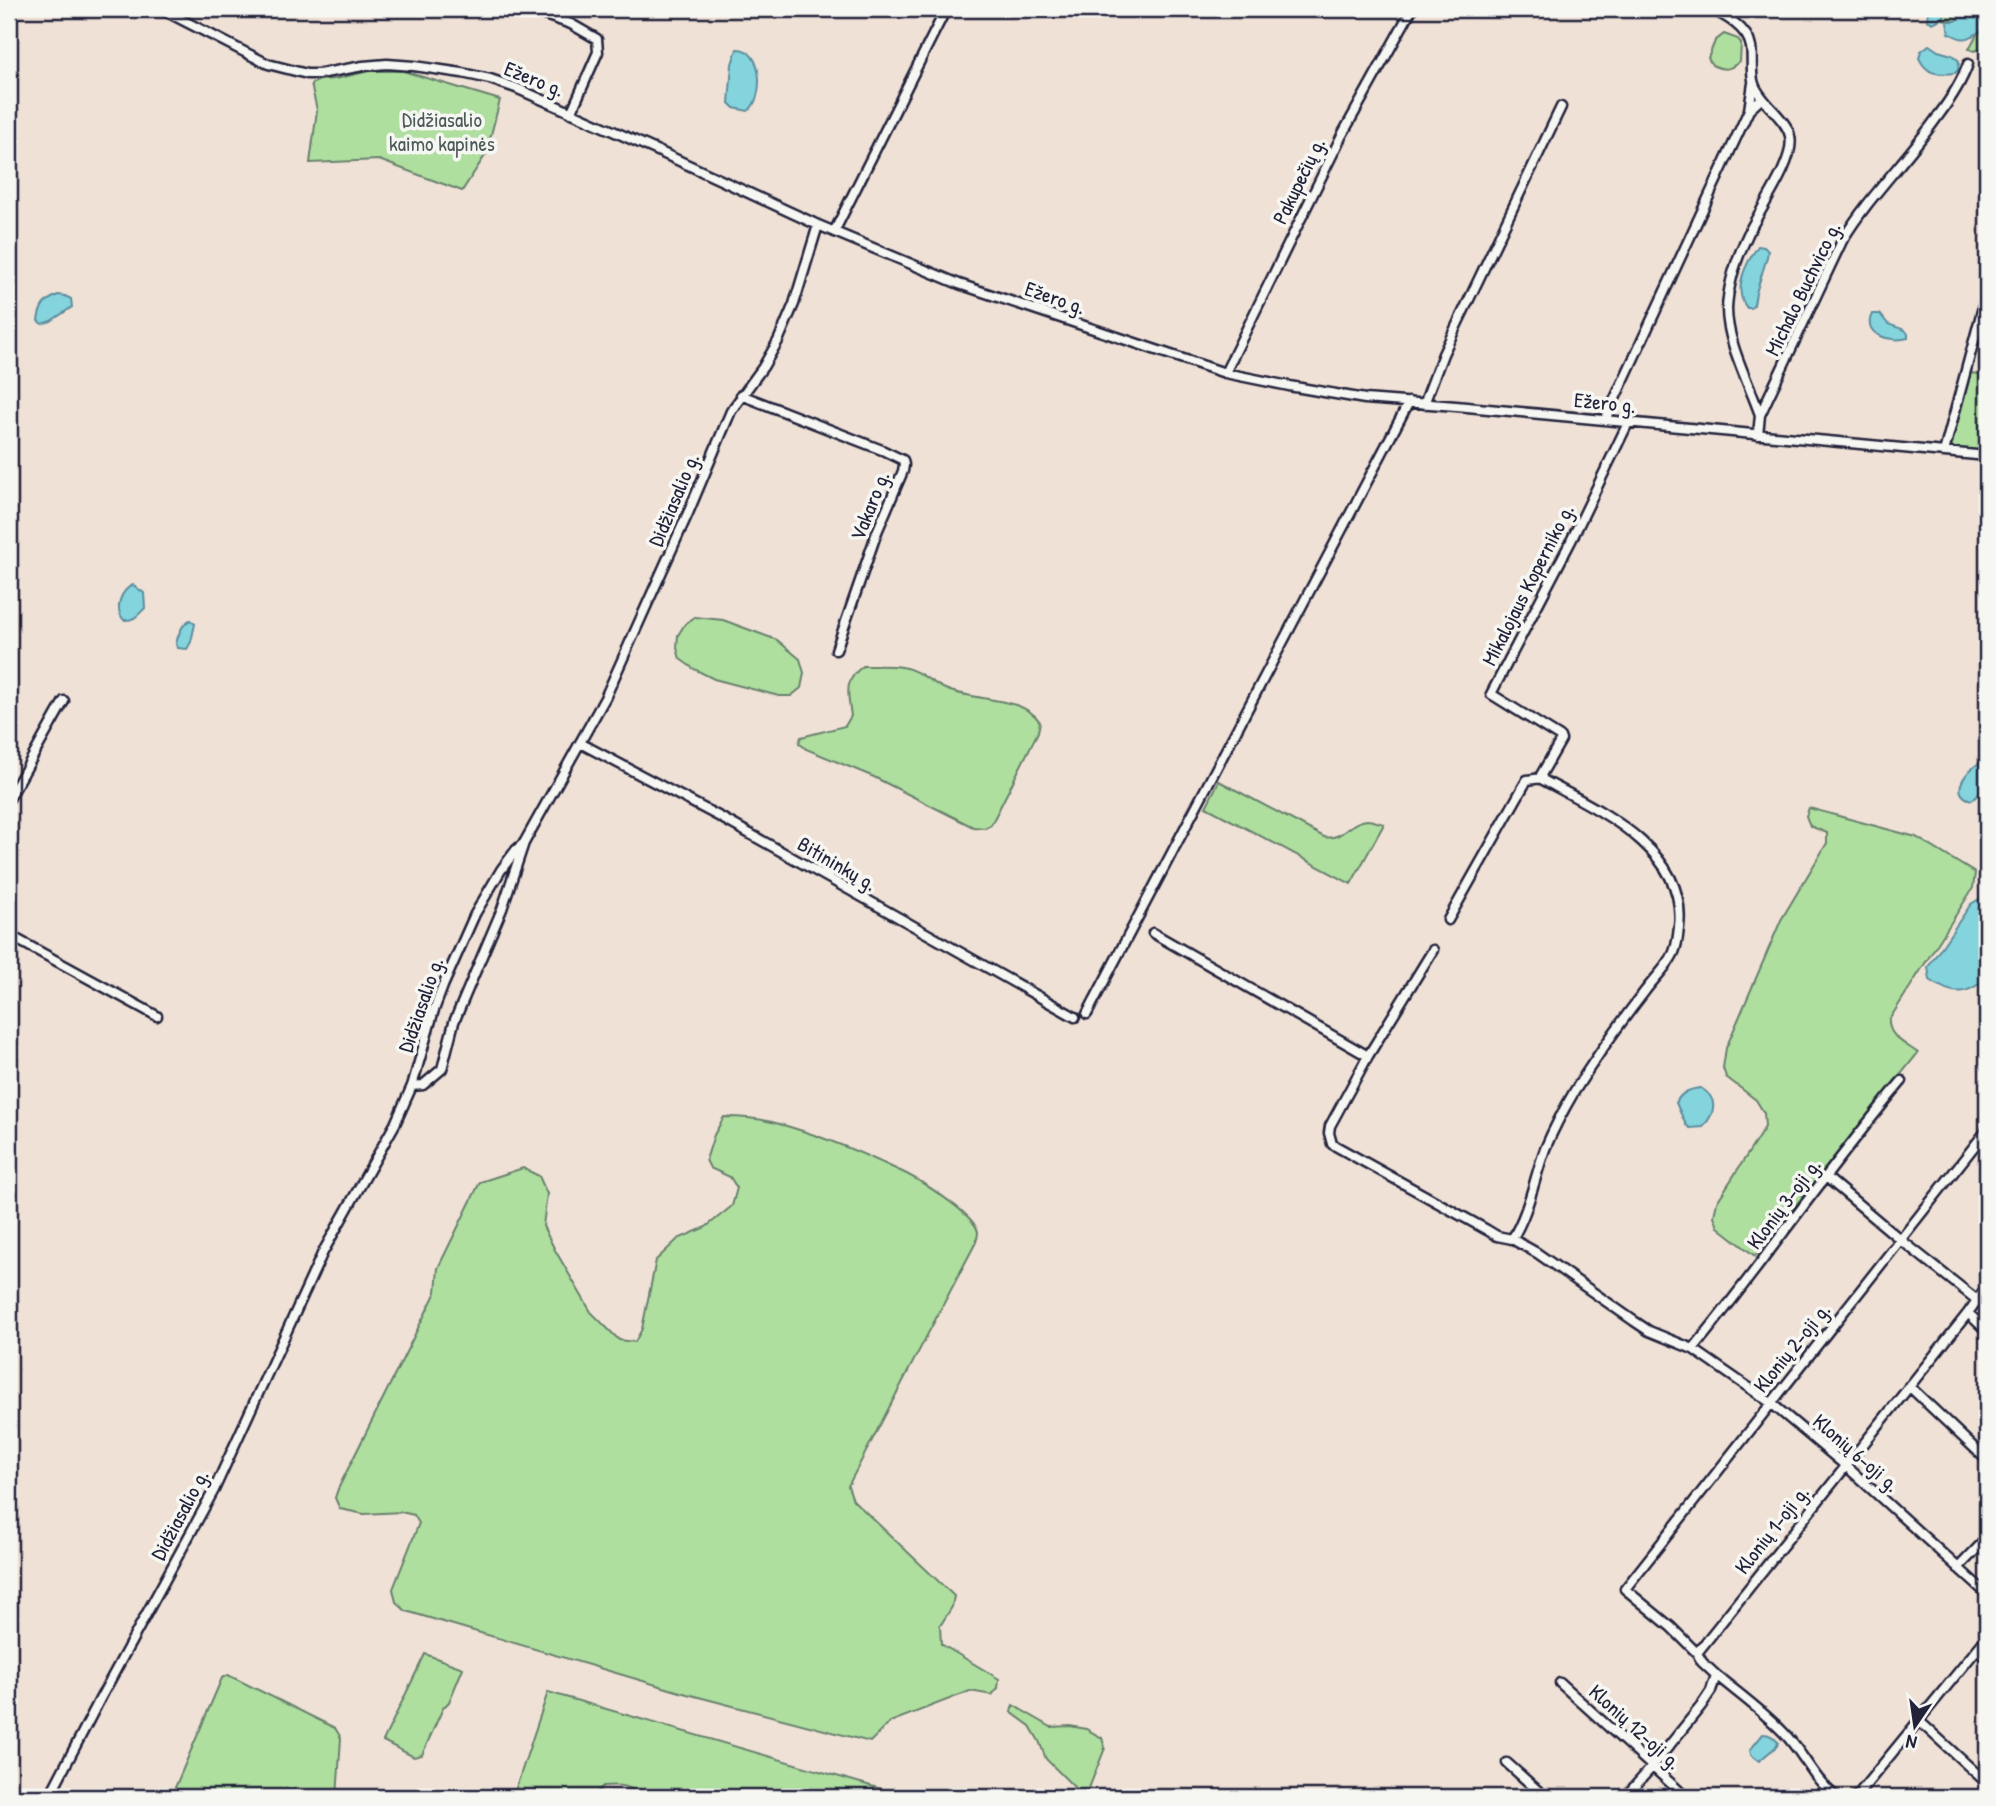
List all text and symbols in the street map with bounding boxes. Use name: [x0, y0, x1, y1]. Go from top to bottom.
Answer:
street label: Ežero g.: [500, 54, 568, 104]
park label: Didžiasalio kaimo kapinės: [389, 105, 495, 158]
street label: Pakupečių g.: [1265, 133, 1332, 229]
street label: Michalo Buchvico g.: [1758, 217, 1848, 361]
street label: Ežero g.: [1021, 274, 1089, 321]
street label: Ežero g.: [1573, 385, 1637, 420]
street label: Didžiasalio g.: [641, 449, 706, 551]
street label: Vakaro g.: [843, 467, 897, 545]
street label: Mikalojaus Koperniko g.: [1474, 499, 1581, 670]
street label: Bitininkų g.: [792, 829, 882, 898]
street label: Didžiasalio g.: [391, 954, 450, 1056]
street label: Klonių 3-oji g.: [1740, 1152, 1827, 1255]
street label: Klonių 2-oji g.: [1747, 1297, 1837, 1399]
street label: Klonių 6-oji g.: [1807, 1407, 1906, 1498]
street label: Didžiasalio g.: [144, 1464, 215, 1565]
street label: Klonių 1-oji g.: [1728, 1479, 1815, 1580]
street label: Klonių 12-oji g.: [1583, 1677, 1688, 1776]
north arrow: [1881, 1690, 1951, 1760]
text: N: [1903, 1729, 1919, 1756]

